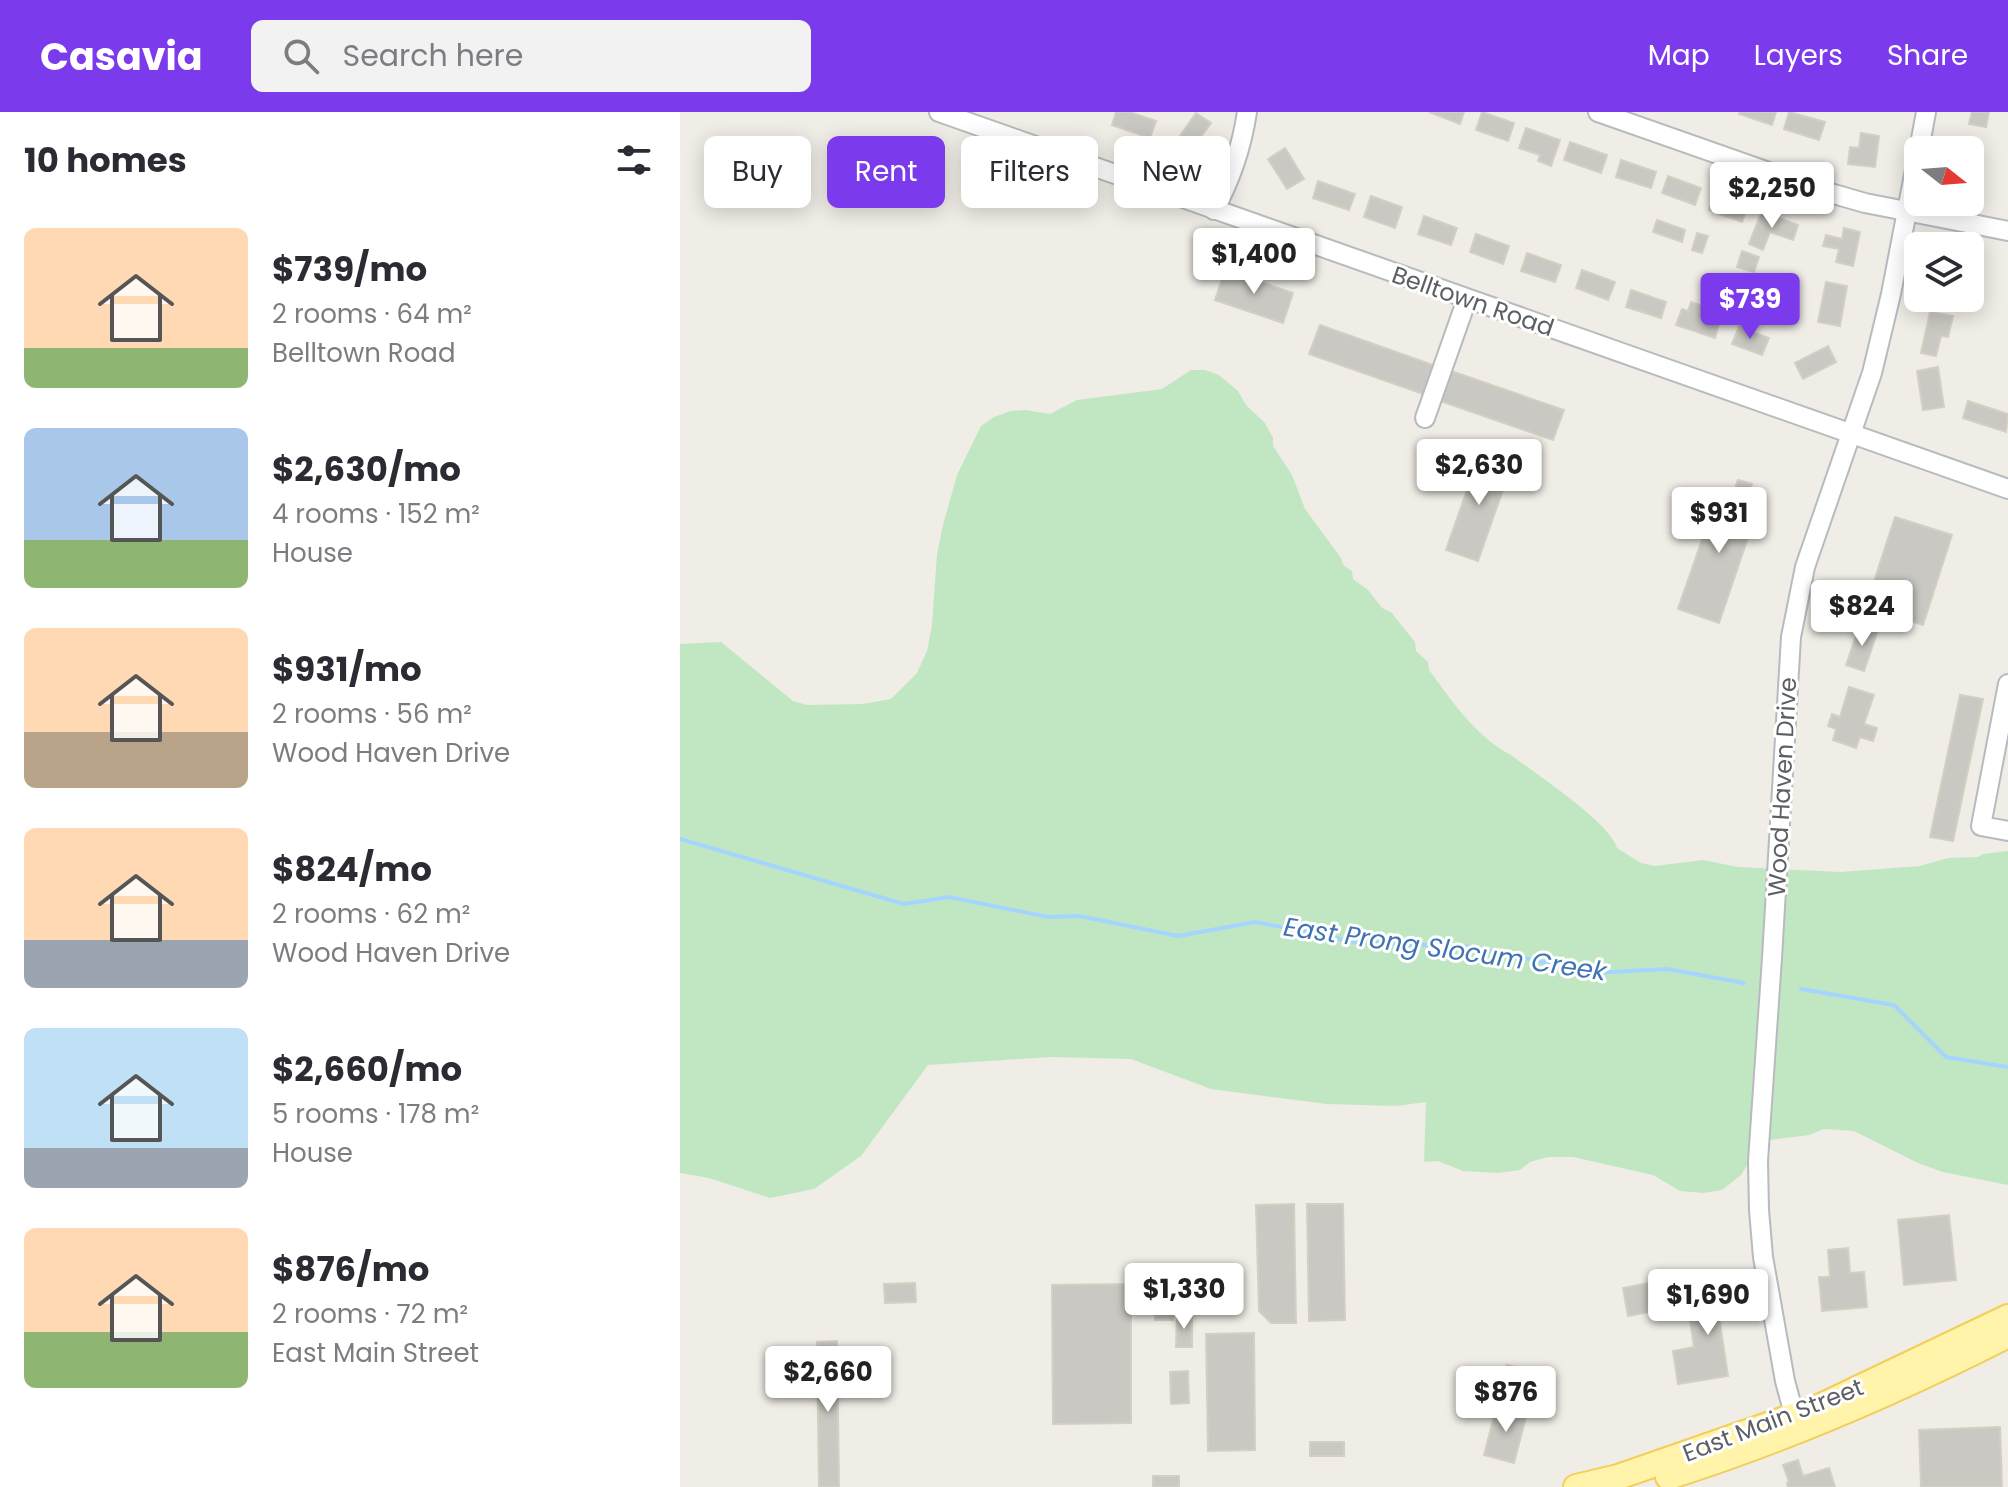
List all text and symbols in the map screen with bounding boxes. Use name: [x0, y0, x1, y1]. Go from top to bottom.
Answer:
search box: [251, 20, 811, 92]
text: Casavia: [40, 30, 203, 83]
icon: search: [279, 34, 323, 78]
text: Search here: [343, 34, 523, 77]
text: Map: [1648, 36, 1710, 75]
text: Layers: [1754, 36, 1843, 75]
text: Share: [1887, 36, 1968, 75]
text: 10 homes: [24, 136, 187, 184]
chip: Buy: [704, 136, 811, 208]
chip: Rent: [827, 136, 945, 208]
chip: Filters: [961, 136, 1098, 208]
chip: New: [1114, 136, 1230, 208]
north arrow: [1904, 136, 1984, 216]
map controls: [1904, 136, 1984, 312]
icon: filters: [612, 138, 656, 182]
pin: $2,250: [1707, 162, 1837, 230]
text: $2,250: [1728, 170, 1816, 206]
pin: $1,400: [1189, 228, 1319, 296]
button: layers: [1904, 232, 1984, 312]
text: $1,400: [1211, 236, 1297, 272]
text: $739/mo: [272, 245, 427, 293]
street label: Belltown Road: [1388, 258, 1558, 344]
icon: home: [88, 260, 184, 356]
pin: $739: [1703, 273, 1797, 341]
text: $739: [1719, 281, 1781, 317]
text: 2 rooms · 64 m²: [272, 296, 472, 332]
text: Belltown Road: [272, 335, 455, 371]
pin: $2,630: [1414, 439, 1544, 507]
text: $2,630/mo: [272, 445, 461, 493]
text: $2,630: [1435, 447, 1523, 483]
icon: home: [88, 460, 184, 556]
pin: $931: [1672, 487, 1766, 555]
text: $931: [1690, 495, 1748, 531]
text: 4 rooms · 152 m²: [272, 496, 480, 532]
text: House: [272, 535, 353, 571]
pin: $824: [1815, 580, 1909, 648]
text: $824: [1829, 588, 1895, 624]
text: $931/mo: [272, 645, 422, 693]
icon: home: [88, 660, 184, 756]
street label: Wood Haven Drive: [1760, 676, 1804, 898]
text: 2 rooms · 56 m²: [272, 696, 472, 732]
text: Wood Haven Drive: [272, 735, 510, 771]
text: $824/mo: [272, 845, 432, 893]
icon: home: [88, 860, 184, 956]
text: 2 rooms · 62 m²: [272, 896, 470, 932]
water label: East Prong Slocum Creek: [1281, 909, 1610, 990]
text: Wood Haven Drive: [272, 935, 510, 971]
text: $2,660/mo: [272, 1045, 462, 1093]
icon: home: [88, 1060, 184, 1156]
text: 5 rooms · 178 m²: [272, 1096, 479, 1132]
text: House: [272, 1135, 353, 1171]
text: $876/mo: [272, 1245, 429, 1293]
icon: home: [88, 1260, 184, 1356]
pin: $1,330: [1119, 1263, 1249, 1331]
pin: $1,690: [1643, 1269, 1773, 1337]
text: $1,330: [1143, 1271, 1225, 1307]
text: $1,690: [1666, 1277, 1750, 1313]
text: 2 rooms · 72 m²: [272, 1296, 468, 1332]
text: East Main Street: [272, 1335, 479, 1371]
pin: $2,660: [763, 1346, 893, 1414]
text: $2,660: [783, 1354, 873, 1390]
pin: $876: [1459, 1366, 1553, 1434]
street label: East Main Street: [1678, 1370, 1868, 1470]
text: $876: [1474, 1374, 1538, 1410]

